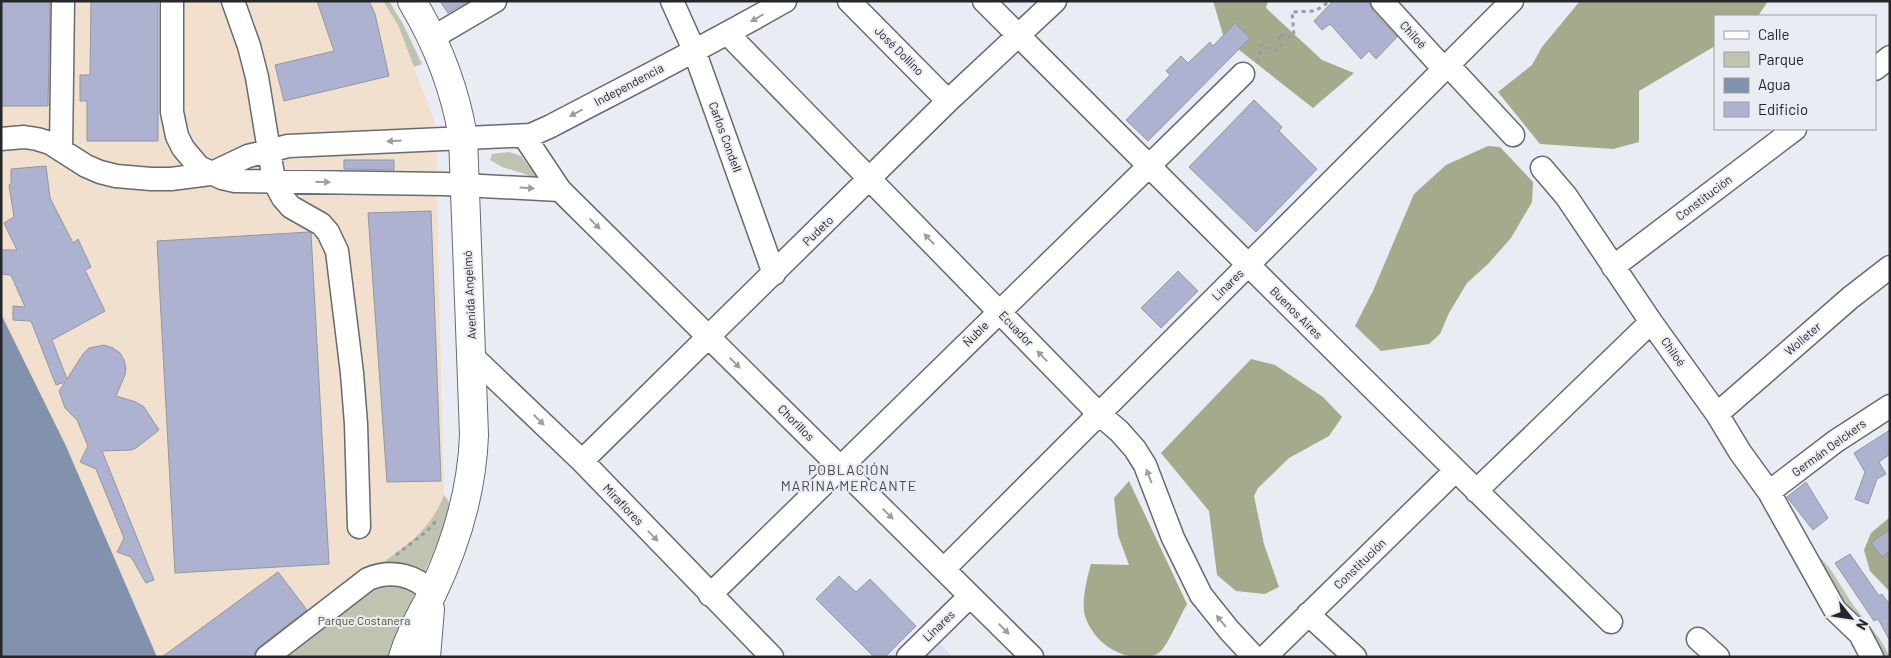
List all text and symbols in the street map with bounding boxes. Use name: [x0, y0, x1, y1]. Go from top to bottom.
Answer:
one-way arrow: [750, 13, 763, 22]
legend: [1714, 15, 1876, 130]
street label: Chiloé: [1398, 18, 1430, 51]
street label: José Dollino: [872, 23, 927, 78]
text: Calle: [1758, 25, 1790, 43]
text: Parque: [1758, 50, 1804, 68]
street label: Independencia: [591, 60, 666, 108]
text: Agua: [1758, 75, 1791, 93]
street label: Carlos Condell: [707, 100, 745, 174]
text: Edificio: [1758, 100, 1808, 118]
one-way arrow: [569, 109, 584, 117]
one-way arrow: [386, 137, 402, 145]
street label: Constitución: [1673, 172, 1734, 223]
one-way arrow: [315, 178, 331, 186]
one-way arrow: [520, 184, 536, 192]
street label: Pudeto: [799, 212, 836, 248]
one-way arrow: [589, 218, 601, 230]
one-way arrow: [923, 234, 935, 246]
street label: Avenida Angelmó: [460, 250, 478, 340]
street label: Linares: [1209, 265, 1246, 303]
street label: Buenos Aires: [1268, 283, 1326, 341]
street label: Ecuador: [997, 308, 1037, 349]
street label: Ñuble: [960, 318, 991, 349]
street label: Wolleter: [1781, 318, 1824, 358]
street label: Chiloé: [1659, 334, 1689, 369]
one-way arrow: [1036, 350, 1048, 362]
one-way arrow: [729, 357, 741, 369]
street label: Chorillos: [776, 401, 818, 443]
one-way arrow: [533, 414, 545, 426]
street label: Germán Oelckers: [1789, 415, 1868, 479]
district label: POBLACIÓN MARINA MERCANTE: [781, 461, 917, 494]
one-way arrow: [1145, 469, 1153, 483]
street label: Miraflores: [601, 481, 647, 528]
one-way arrow: [882, 508, 894, 520]
one-way arrow: [647, 529, 659, 541]
street label: Constitución: [1331, 535, 1388, 591]
north arrow: [1826, 593, 1876, 643]
street label: Linares: [919, 607, 957, 644]
park label: Parque Costanera: [318, 613, 410, 627]
one-way arrow: [1215, 615, 1226, 628]
text: N: [1853, 616, 1872, 633]
one-way arrow: [998, 623, 1010, 635]

